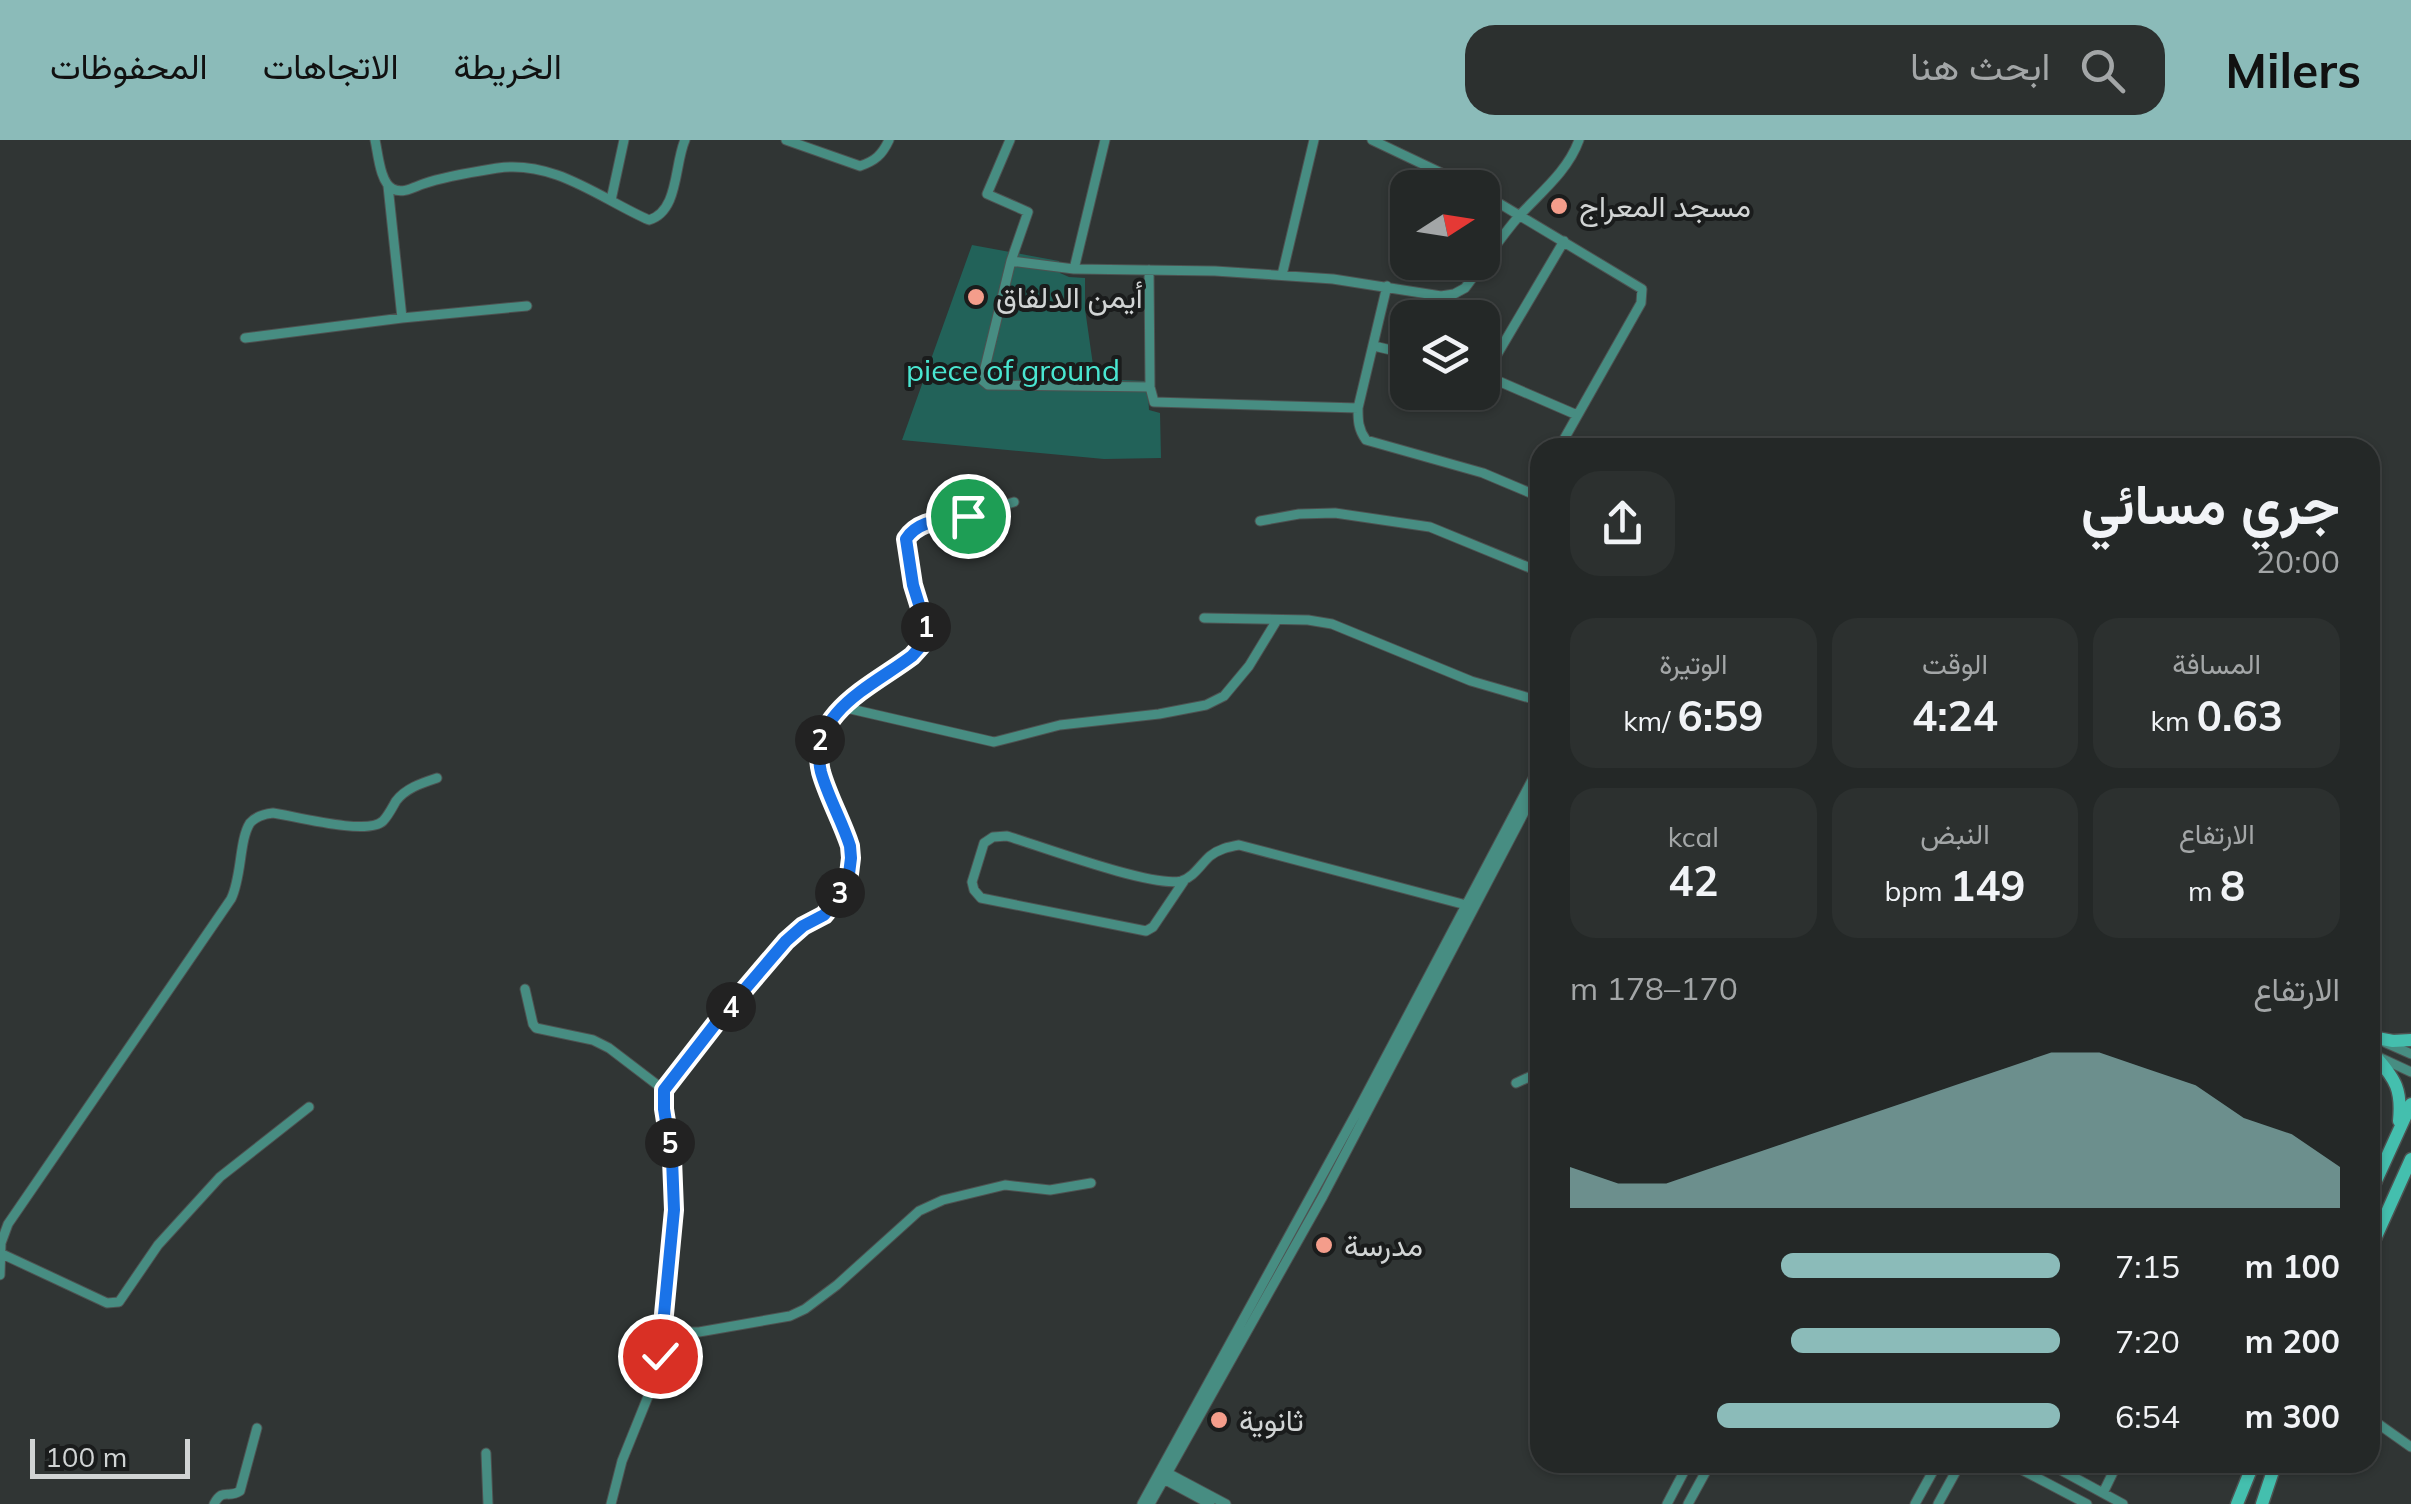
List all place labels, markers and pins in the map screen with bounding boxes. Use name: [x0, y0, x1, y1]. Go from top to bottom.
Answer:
place label: مسجد المعراج: [1579, 187, 1751, 227]
marker: مسجد المعراج: [1548, 195, 1570, 217]
place label: أيمن الدلفاق: [996, 278, 1143, 316]
marker: أيمن الدلفاق: [965, 286, 987, 308]
pin: [926, 474, 1011, 559]
pin: 1: [901, 602, 951, 652]
pin: 2: [795, 715, 845, 765]
pin: 3: [815, 868, 865, 918]
pin: 4: [706, 982, 756, 1032]
pin: 5: [645, 1118, 695, 1168]
place label: مدرسة: [1344, 1226, 1423, 1264]
marker: مدرسة: [1313, 1234, 1335, 1256]
pin: [618, 1314, 703, 1399]
place label: ثانوية: [1239, 1401, 1304, 1439]
marker: ثانوية: [1208, 1409, 1230, 1431]

